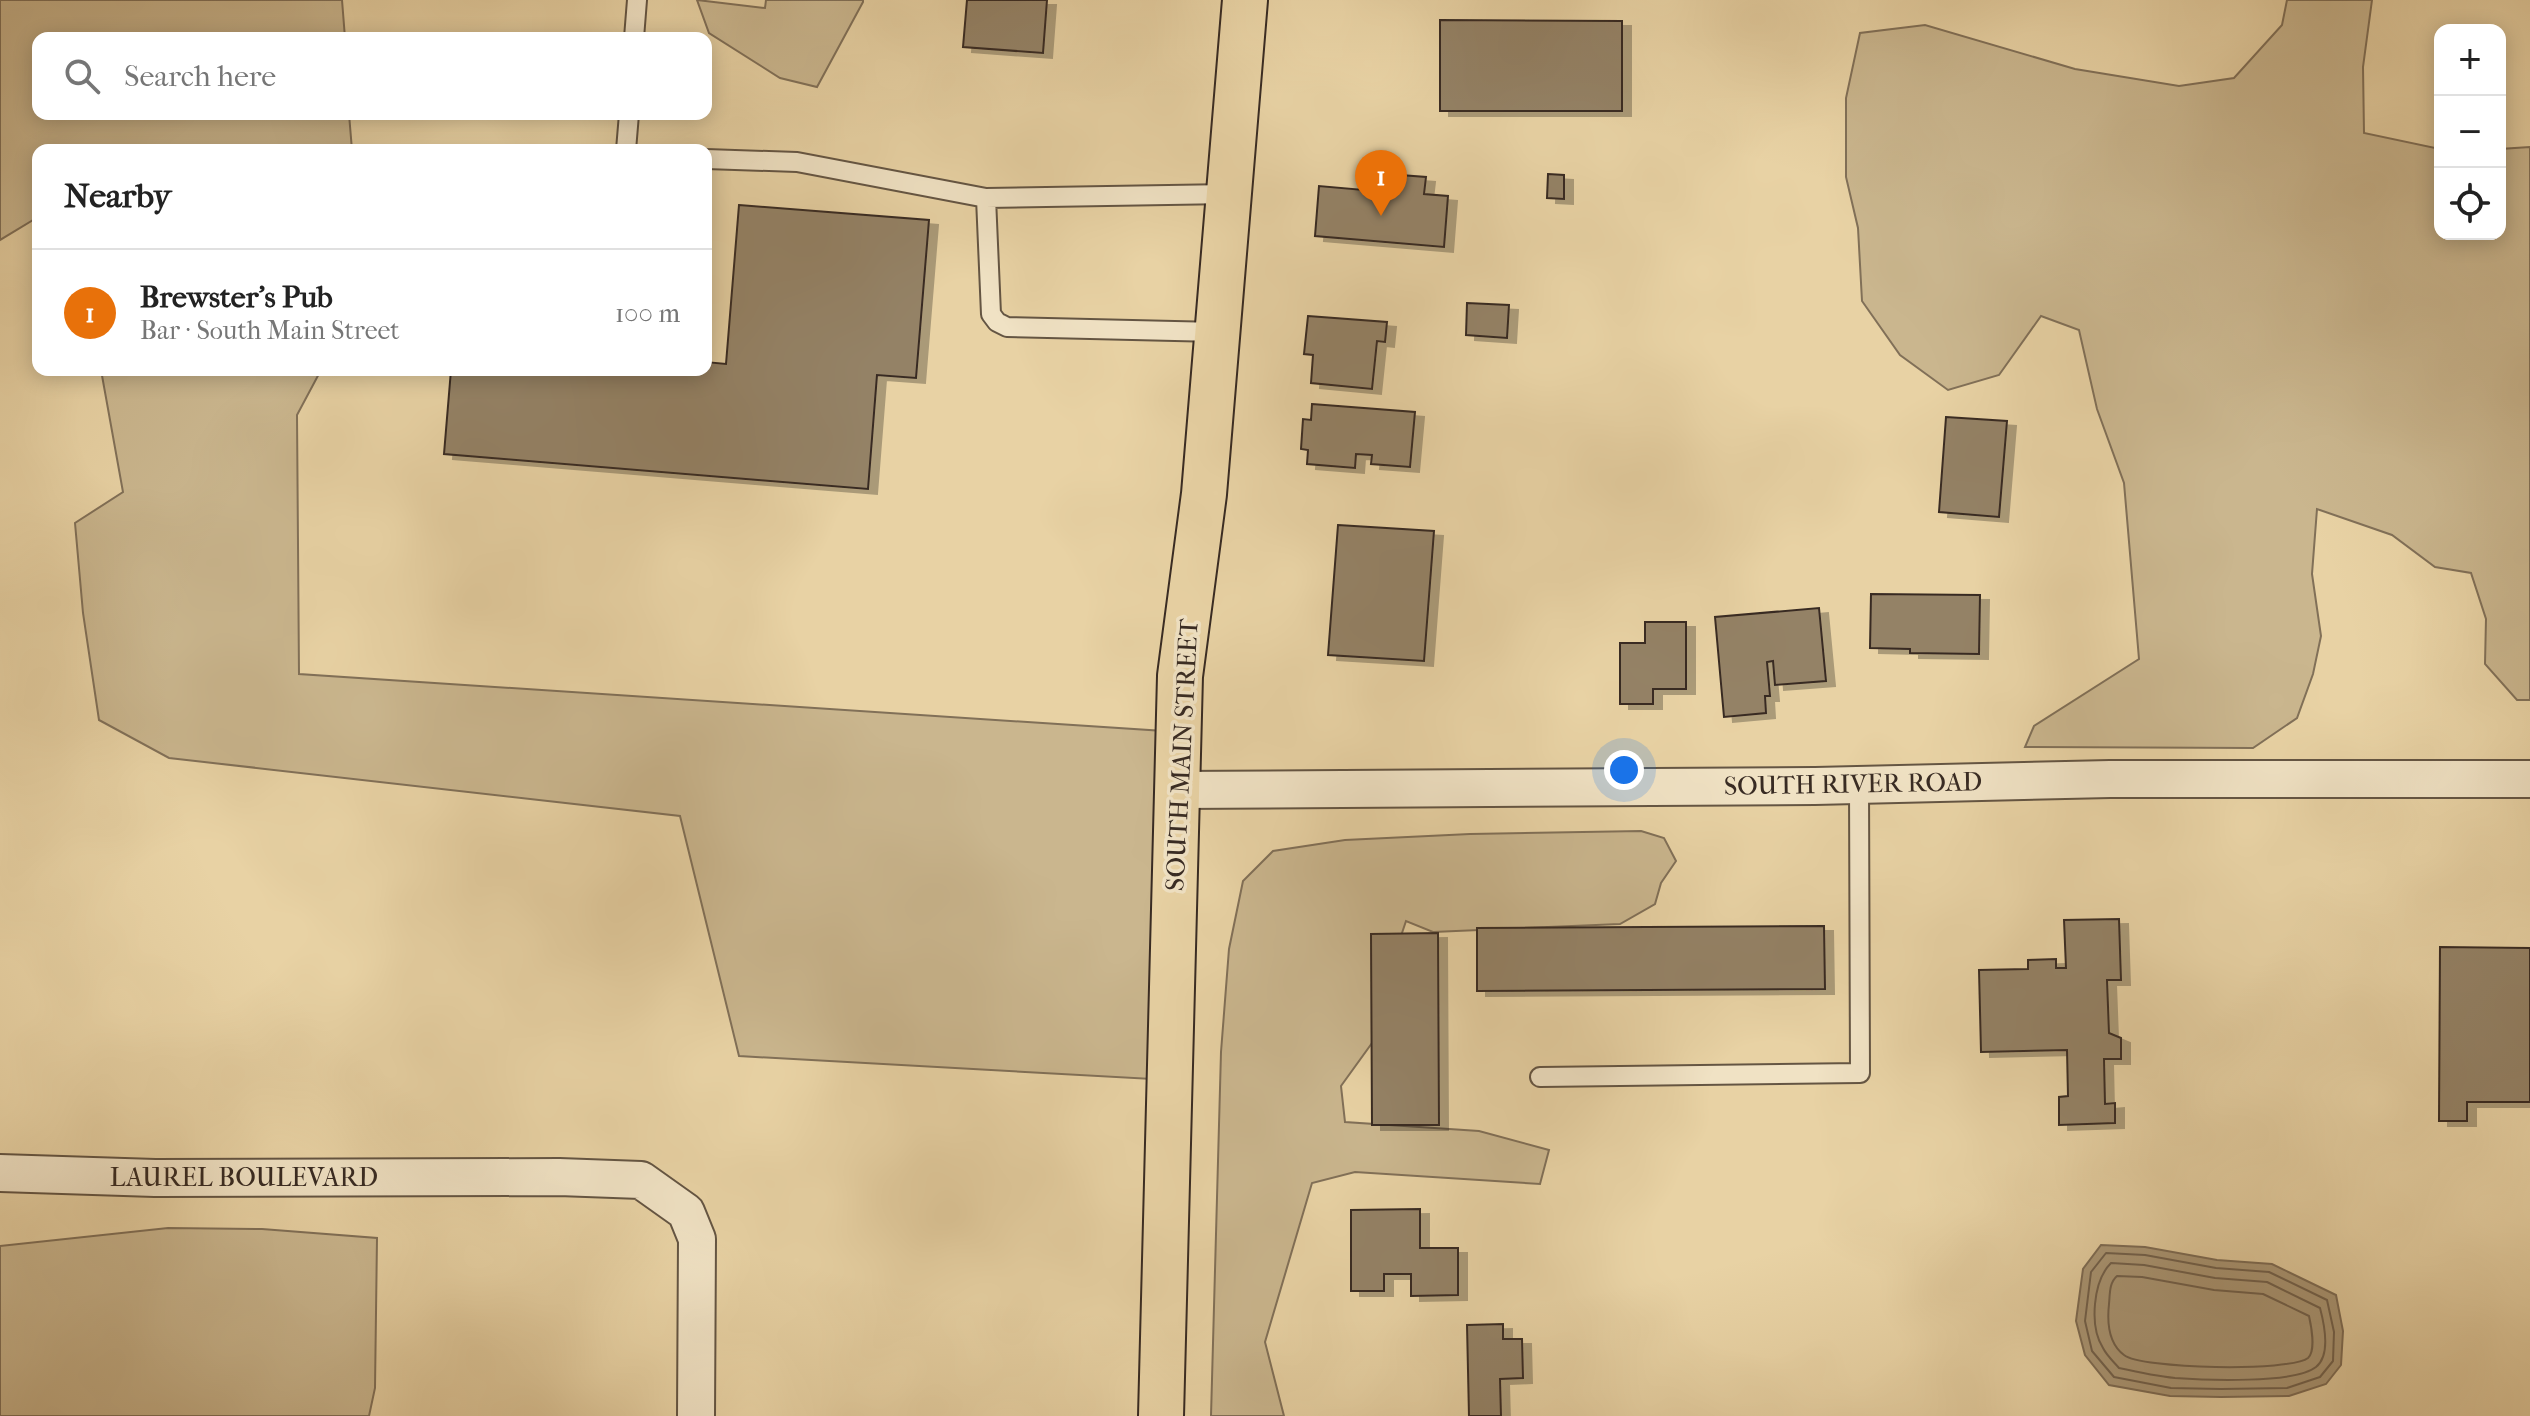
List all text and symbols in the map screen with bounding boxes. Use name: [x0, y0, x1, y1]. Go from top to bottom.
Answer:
map controls: [2434, 24, 2506, 240]
button: +: [2434, 24, 2506, 96]
search box: [32, 32, 712, 120]
icon: search: [60, 54, 104, 98]
text: Search here: [124, 59, 276, 94]
button: −: [2434, 96, 2506, 168]
pin: 1: [1355, 150, 1407, 216]
button: locate: [2434, 168, 2506, 240]
text: Nearby: [64, 176, 171, 216]
text: Brewster's Pub: [140, 280, 333, 315]
text: 1: [85, 298, 95, 329]
text: 100 m: [615, 298, 680, 329]
text: Bar · South Main Street: [140, 315, 400, 346]
street label: SOUTH MAIN STREET: [1159, 618, 1205, 892]
your location: [1604, 750, 1644, 790]
street label: SOUTH RIVER ROAD: [1723, 766, 1983, 802]
street label: LAUREL BOULEVARD: [110, 1162, 378, 1193]

